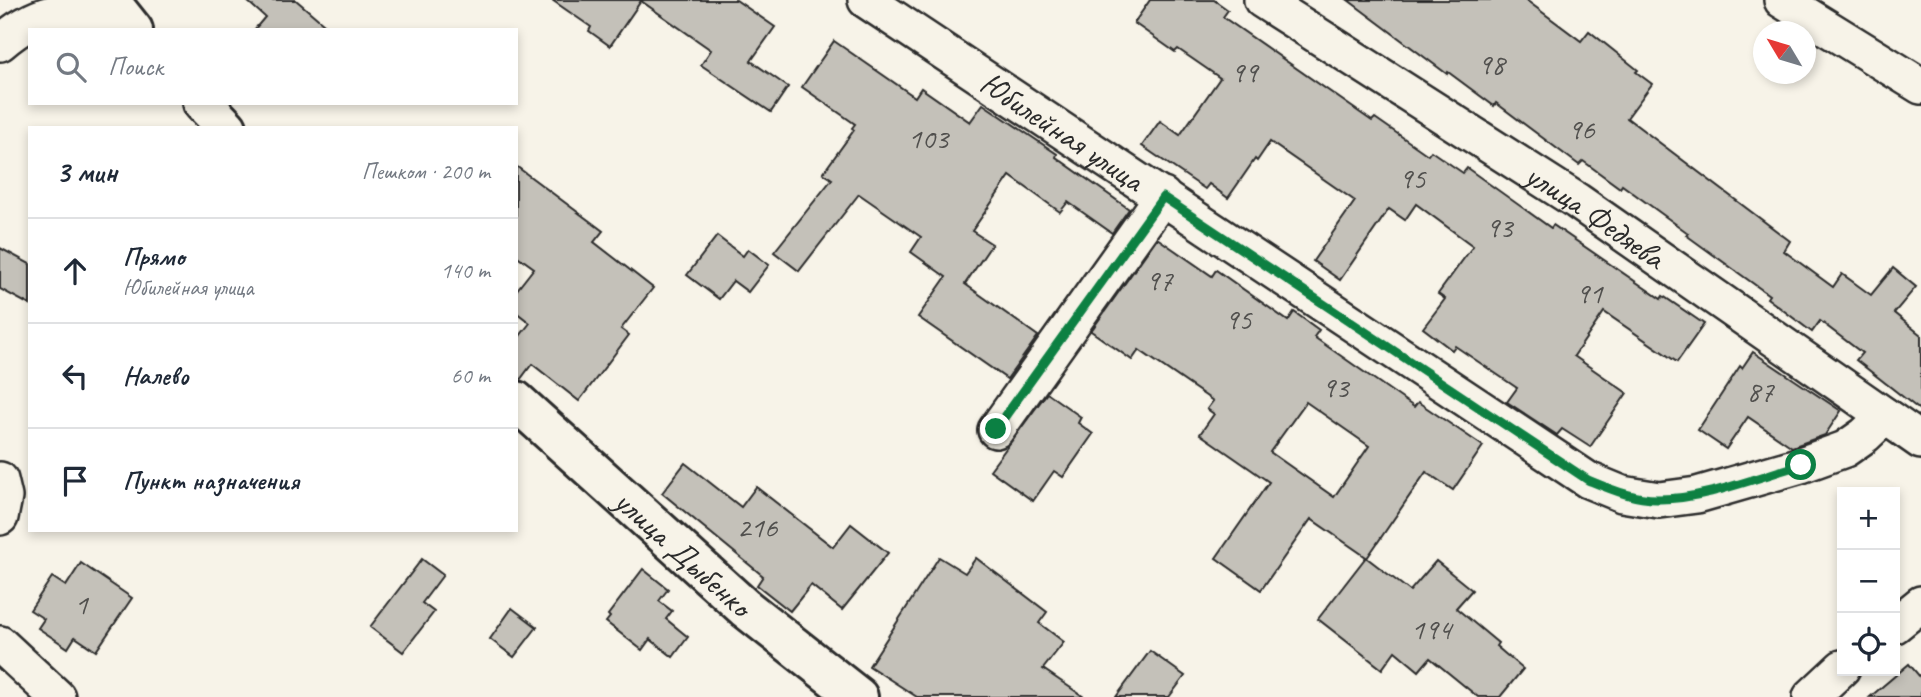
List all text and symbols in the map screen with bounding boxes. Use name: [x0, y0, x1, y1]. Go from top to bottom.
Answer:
north arrow: [1753, 21, 1816, 84]
search box: [28, 28, 518, 105]
house number: 98: [1478, 45, 1507, 83]
icon: search: [52, 48, 90, 86]
text: Поиск: [108, 50, 163, 83]
house number: 99: [1231, 53, 1260, 91]
street label: Юбилейная улица: [972, 62, 1153, 202]
house number: 96: [1568, 110, 1596, 148]
house number: 103: [908, 119, 951, 157]
text: 3 мин: [56, 153, 117, 191]
street label: улица Федяева: [1516, 153, 1675, 280]
text: Пешком · 200 m: [362, 157, 490, 186]
house number: 95: [1399, 159, 1427, 197]
house number: 93: [1486, 208, 1515, 246]
text: Прямо: [123, 240, 185, 273]
icon: ahead: [56, 252, 94, 290]
text: 140 m: [441, 256, 490, 285]
house number: 97: [1146, 261, 1174, 299]
text: Юбилейная улица: [123, 273, 254, 302]
house number: 91: [1576, 274, 1604, 312]
house number: 95: [1225, 300, 1253, 338]
icon: left: [56, 357, 94, 395]
text: Налево: [123, 359, 189, 392]
text: 60 m: [451, 361, 490, 390]
house number: 93: [1322, 368, 1351, 406]
house number: 87: [1747, 372, 1775, 410]
route end: [980, 413, 1011, 444]
route start: [1785, 449, 1816, 480]
icon: arrive: [56, 462, 94, 500]
text: Пункт назначения: [123, 464, 299, 497]
street label: улица Дыбенко: [604, 479, 763, 628]
map controls: [1837, 487, 1900, 676]
button: +: [1837, 487, 1900, 550]
house number: 216: [737, 508, 779, 546]
button: −: [1837, 550, 1900, 613]
house number: 1: [74, 585, 89, 623]
house number: 194: [1411, 610, 1454, 648]
button: locate: [1837, 613, 1900, 676]

